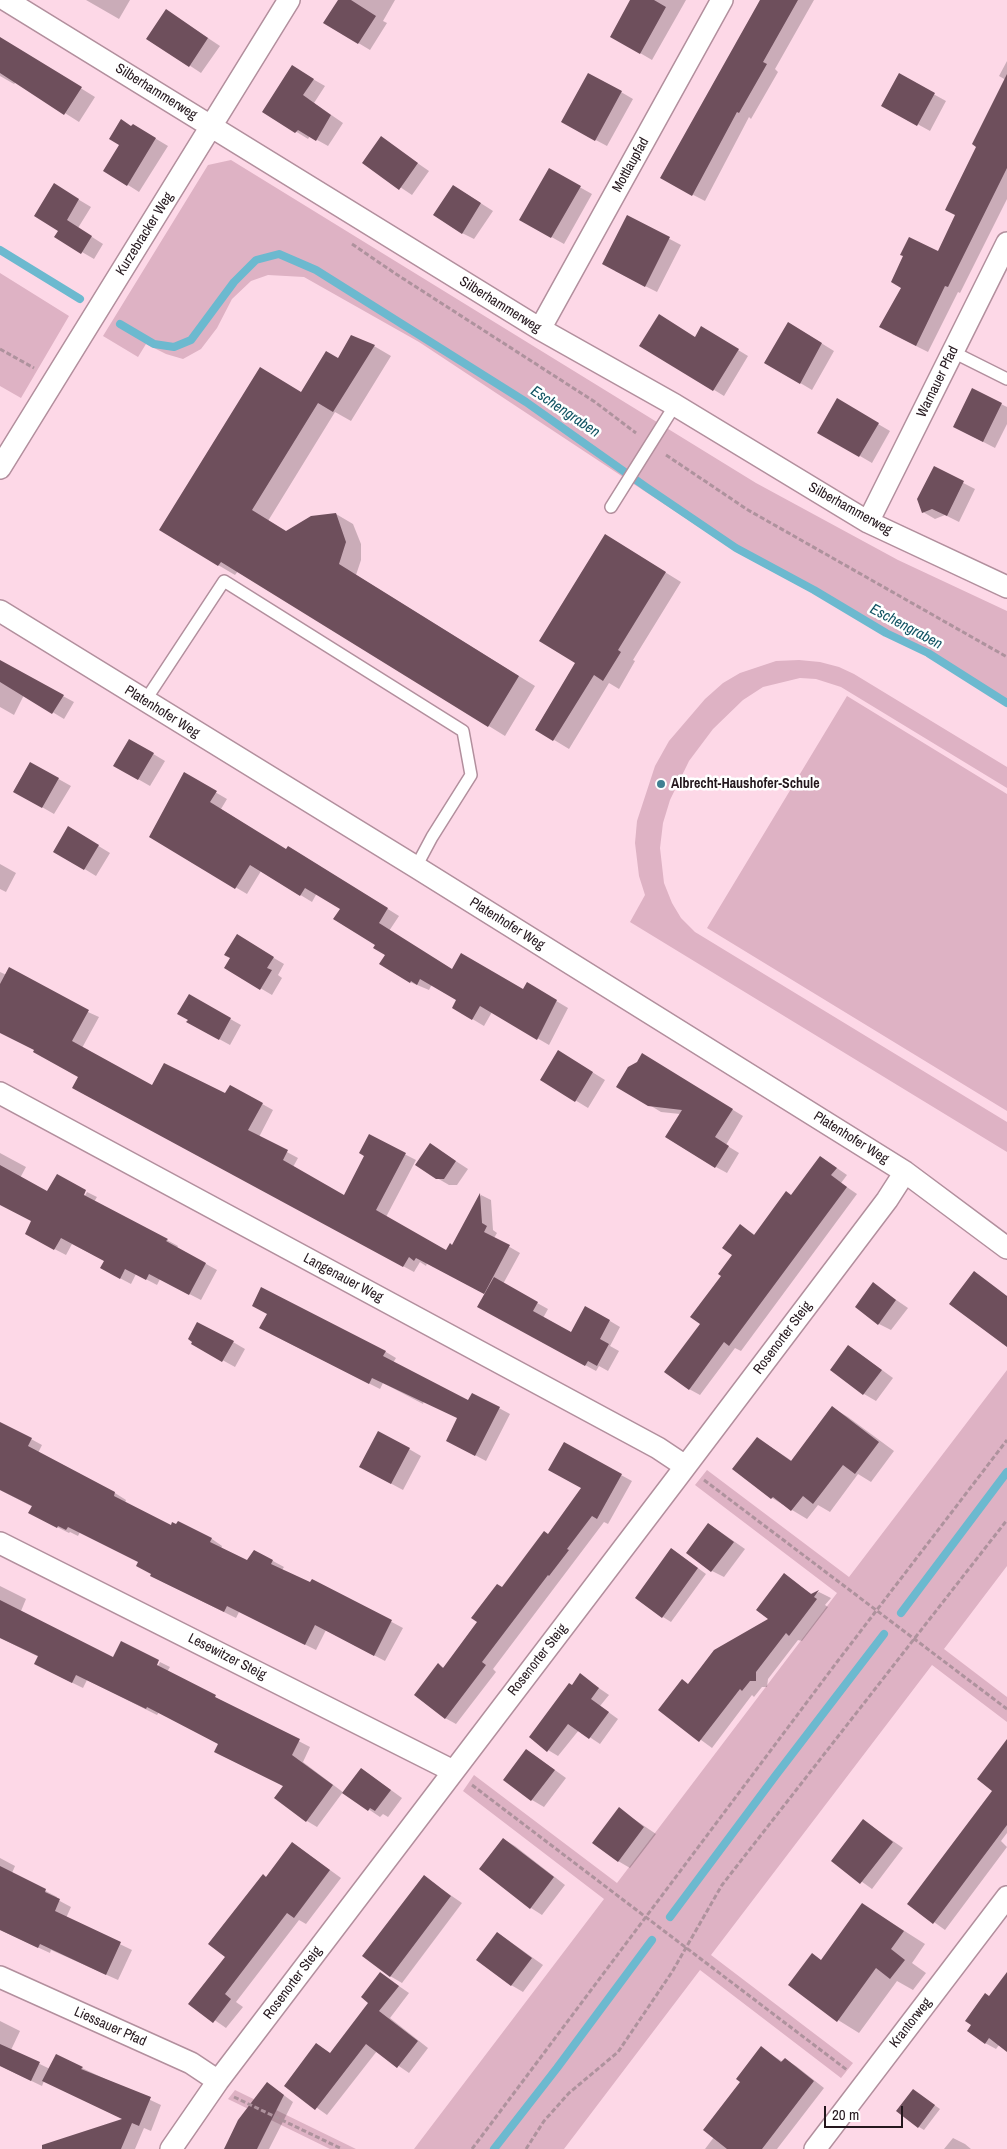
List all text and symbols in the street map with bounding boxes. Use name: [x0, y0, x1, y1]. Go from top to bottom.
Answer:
street label: Silberhammerweg: [112, 60, 200, 124]
street label: Mottlaupfad: [609, 135, 653, 195]
street label: Kurzebracker Weg: [113, 189, 177, 279]
street label: Silberhammerweg: [456, 273, 544, 337]
street label: Warnauer Pfad: [914, 344, 962, 420]
water label: Eschengraben: [527, 382, 603, 442]
street label: Silberhammerweg: [805, 479, 895, 539]
water label: Eschengraben: [867, 600, 945, 654]
street label: Platenhofer Weg: [121, 682, 203, 742]
place label: Albrecht-Haushofer-Schule: [671, 776, 820, 792]
marker: Albrecht-Haushofer-Schule: [655, 778, 667, 790]
street label: Platenhofer Weg: [466, 894, 548, 954]
street label: Platenhofer Weg: [810, 1108, 892, 1168]
street label: Langenauer Weg: [300, 1250, 386, 1306]
street label: Rosenorter Steig: [750, 1298, 816, 1378]
street label: Rosenorter Steig: [505, 1621, 571, 1699]
street label: Lesewitzer Steig: [185, 1630, 269, 1684]
street label: Rosenorter Steig: [260, 1943, 326, 2023]
street label: Krantorweg: [886, 1995, 936, 2051]
street label: Liessauer Pfad: [71, 2004, 149, 2050]
scale bar: [827, 2096, 906, 2128]
text: 20 m: [832, 2104, 859, 2125]

